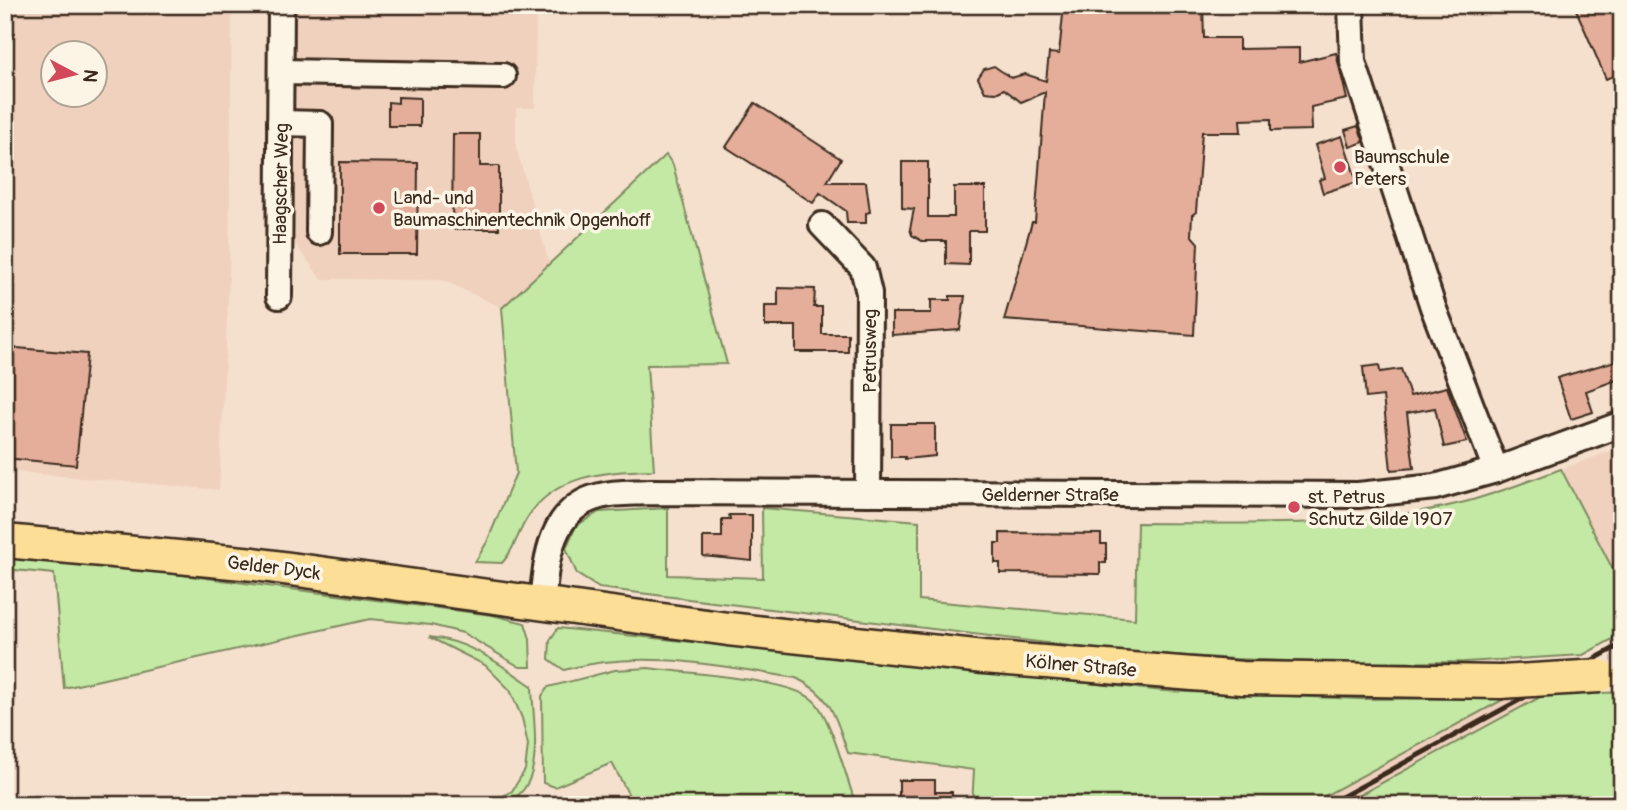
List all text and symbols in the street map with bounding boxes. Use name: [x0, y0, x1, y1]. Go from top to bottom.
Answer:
north arrow: [38, 38, 108, 108]
text: N: [77, 68, 103, 84]
street label: Haagscher Weg: [268, 123, 294, 245]
place label: Baumschule Peters: [1354, 145, 1450, 191]
marker: Baumschule Peters: [1332, 159, 1348, 175]
place label: Land- und Baumaschinentechnik Opgenhoff: [393, 186, 652, 232]
marker: Land- und Baumaschinentechnik Opgenhoff: [371, 200, 387, 216]
street label: Petrusweg: [858, 309, 882, 393]
street label: Gelderner Straße: [981, 483, 1119, 507]
place label: st. Petrus Schutz Gilde 1907: [1308, 485, 1453, 531]
marker: st. Petrus Schutz Gilde 1907: [1286, 499, 1302, 515]
street label: Gelder Dyck: [226, 550, 322, 586]
street label: Kölner Straße: [1024, 649, 1138, 683]

